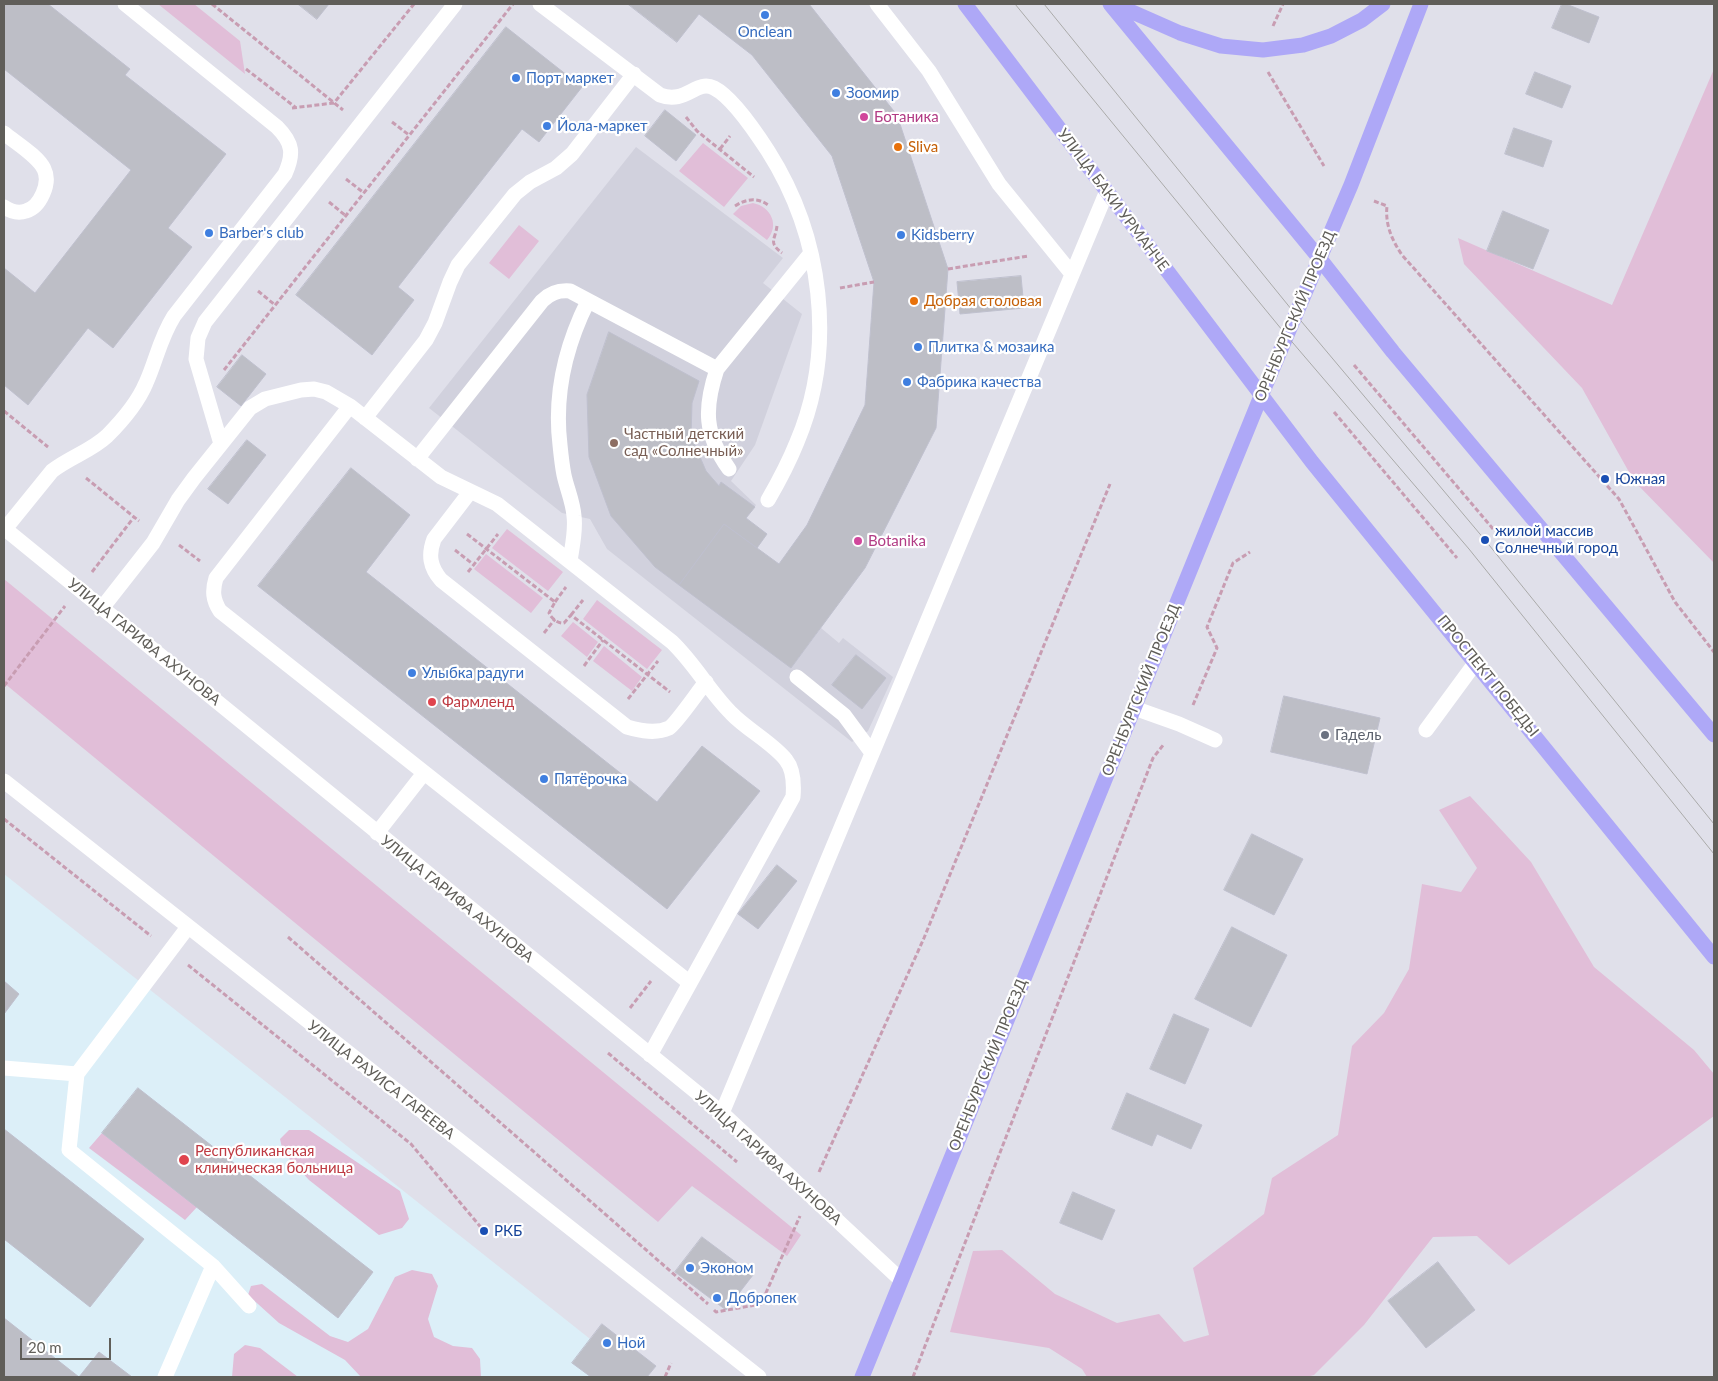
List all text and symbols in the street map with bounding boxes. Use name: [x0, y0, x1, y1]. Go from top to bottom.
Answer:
marker: Onclean: [759, 9, 771, 21]
place label: Onclean: [738, 23, 792, 41]
place label: Порт маркет: [526, 69, 614, 87]
marker: Порт маркет: [510, 72, 522, 84]
place label: Зоомир: [846, 84, 899, 102]
marker: Зоомир: [830, 87, 842, 99]
place label: Ботаника: [874, 108, 939, 126]
marker: Ботаника: [858, 111, 870, 123]
place label: Йола-маркет: [557, 117, 648, 135]
marker: Йола-маркет: [541, 120, 553, 132]
street label: УЛИЦА БАКИ УРМАНЧЕ: [1054, 125, 1172, 275]
place label: Sliva: [908, 138, 938, 156]
marker: Sliva: [892, 141, 904, 153]
place label: Barber's club: [219, 224, 304, 242]
place label: Kidsberry: [911, 226, 974, 244]
marker: Barber's club: [203, 227, 215, 239]
street label: ОРЕНБУРГСКИЙ ПРОЕЗД: [1251, 228, 1339, 404]
marker: Kidsberry: [895, 229, 907, 241]
place label: Добрая столовая: [924, 292, 1042, 310]
marker: Добрая столовая: [908, 295, 920, 307]
place label: Плитка & мозаика: [928, 338, 1054, 356]
marker: Плитка & мозаика: [912, 341, 924, 353]
place label: Фабрика качества: [917, 373, 1041, 391]
marker: Фабрика качества: [901, 376, 913, 388]
place label: Частный детский сад «Солнечный»: [624, 425, 744, 460]
marker: Частный детский сад «Солнечный»: [608, 437, 620, 449]
place label: Южная: [1615, 470, 1665, 488]
marker: Южная: [1599, 473, 1611, 485]
place label: жилой массив Солнечный город: [1495, 522, 1618, 557]
place label: Botanika: [868, 532, 926, 550]
marker: жилой массив Солнечный город: [1479, 534, 1491, 546]
marker: Botanika: [852, 535, 864, 547]
street label: УЛИЦА ГАРИФА АХУНОВА: [64, 575, 224, 709]
street label: ОРЕНБУРГСКИЙ ПРОЕЗД: [1098, 601, 1184, 779]
street label: ПРОСПЕКТ ПОБЕДЫ: [1434, 612, 1542, 740]
place label: Улыбка радуги: [422, 664, 524, 682]
marker: Улыбка радуги: [406, 667, 418, 679]
place label: Фармленд: [442, 693, 514, 711]
marker: Фармленд: [426, 696, 438, 708]
place label: Гадель: [1335, 726, 1381, 744]
marker: Гадель: [1319, 729, 1331, 741]
place label: Пятёрочка: [554, 770, 627, 788]
marker: Пятёрочка: [538, 773, 550, 785]
street label: УЛИЦА ГАРИФА АХУНОВА: [377, 832, 537, 966]
street label: ОРЕНБУРГСКИЙ ПРОЕЗД: [945, 976, 1031, 1154]
street label: УЛИЦА РАУИСА ГАРЕЕВА: [304, 1017, 458, 1143]
street label: УЛИЦА ГАРИФА АХУНОВА: [691, 1087, 845, 1229]
place label: Республиканская клиническая больница: [195, 1142, 353, 1177]
marker: Республиканская клиническая больница: [177, 1153, 191, 1167]
place label: РКБ: [494, 1222, 522, 1240]
marker: РКБ: [478, 1225, 490, 1237]
place label: Эконом: [700, 1259, 753, 1277]
marker: Эконом: [684, 1262, 696, 1274]
place label: Добропек: [727, 1289, 797, 1307]
marker: Добропек: [711, 1292, 723, 1304]
scale bar: [22, 1328, 114, 1360]
place label: Ной: [617, 1334, 645, 1352]
marker: Ной: [601, 1337, 613, 1349]
text: 20 m: [28, 1338, 62, 1356]

